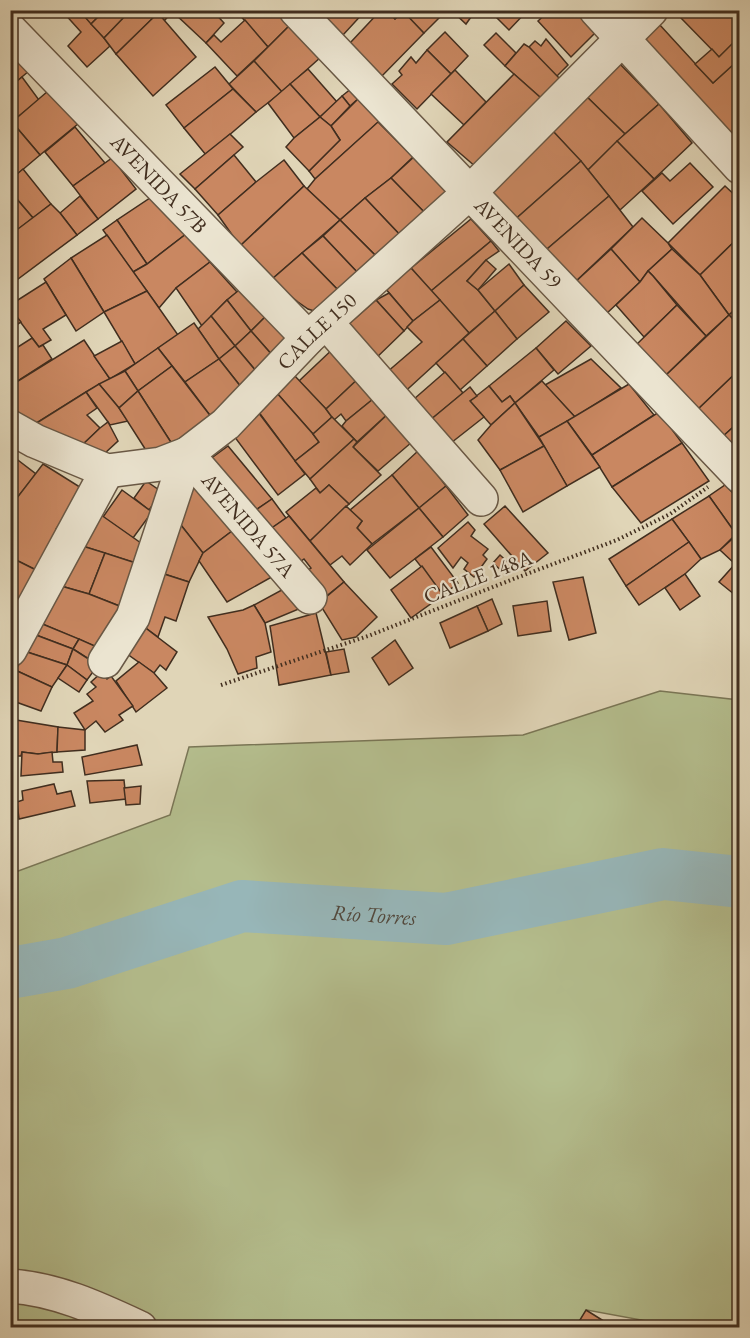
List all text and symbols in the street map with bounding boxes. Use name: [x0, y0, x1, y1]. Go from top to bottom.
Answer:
street label: AVENIDA 57B: [104, 127, 213, 239]
street label: AVENIDA 59: [468, 191, 568, 294]
street label: CALLE 150: [271, 287, 362, 375]
street label: AVENIDA 57A: [195, 466, 302, 583]
street label: CALLE 148A: [419, 543, 537, 610]
water label: Río Torres: [331, 898, 418, 932]

